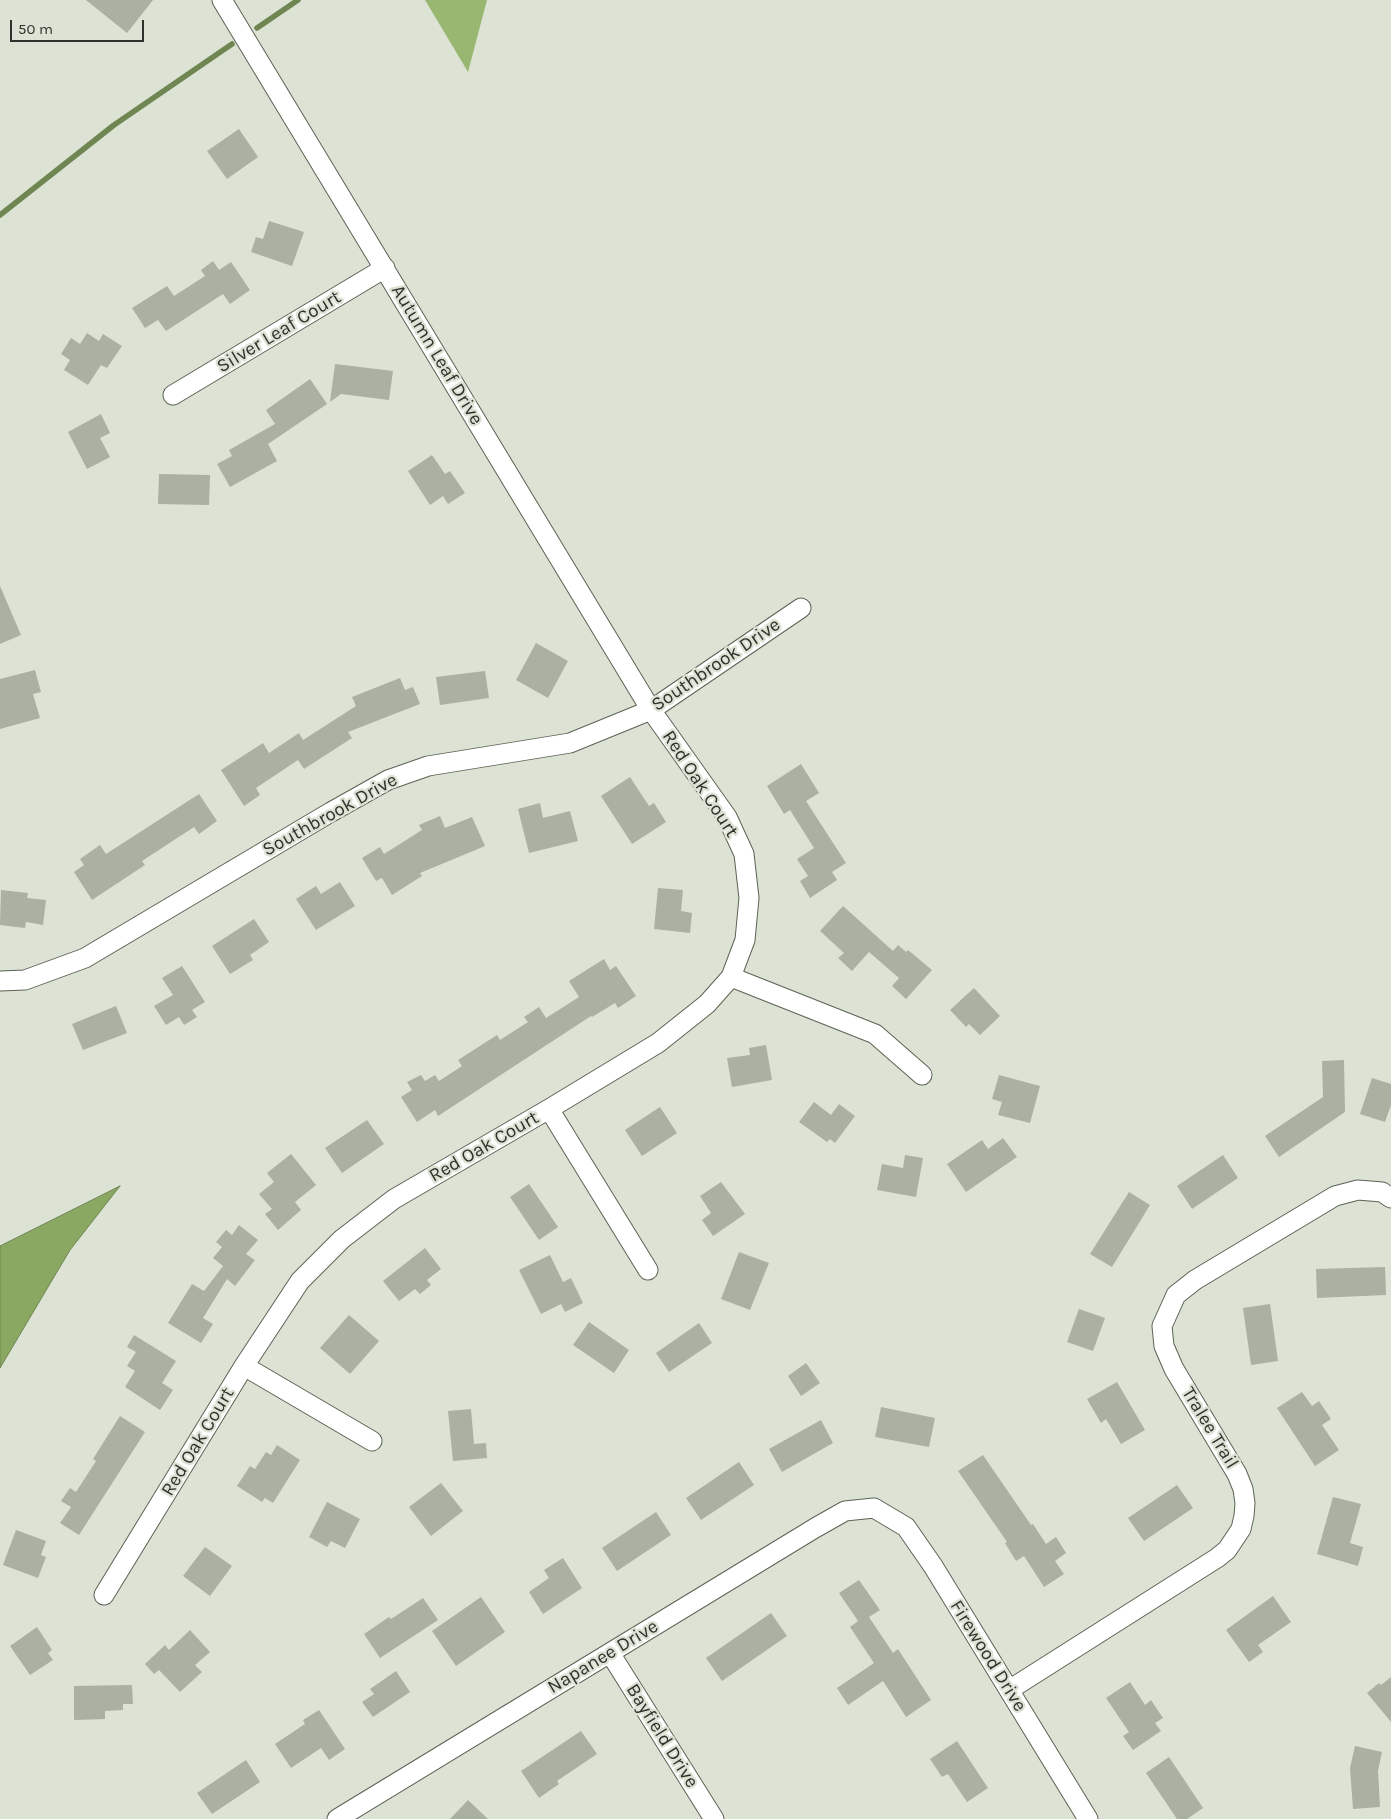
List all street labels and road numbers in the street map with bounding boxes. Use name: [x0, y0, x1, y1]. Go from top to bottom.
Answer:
street label: Autumn Leaf Drive: [386, 281, 488, 429]
street label: Silver Leaf Court: [213, 286, 345, 378]
street label: Southbrook Drive: [647, 613, 785, 717]
street label: Red Oak Court: [657, 726, 743, 842]
street label: Southbrook Drive: [259, 769, 401, 861]
street label: Red Oak Court: [425, 1106, 543, 1188]
street label: Tralee Trail: [1177, 1383, 1243, 1473]
street label: Red Oak Court: [157, 1384, 239, 1500]
street label: Firewood Drive: [945, 1596, 1031, 1716]
street label: Napanee Drive: [544, 1615, 662, 1699]
street label: Bayfield Drive: [621, 1680, 703, 1792]

